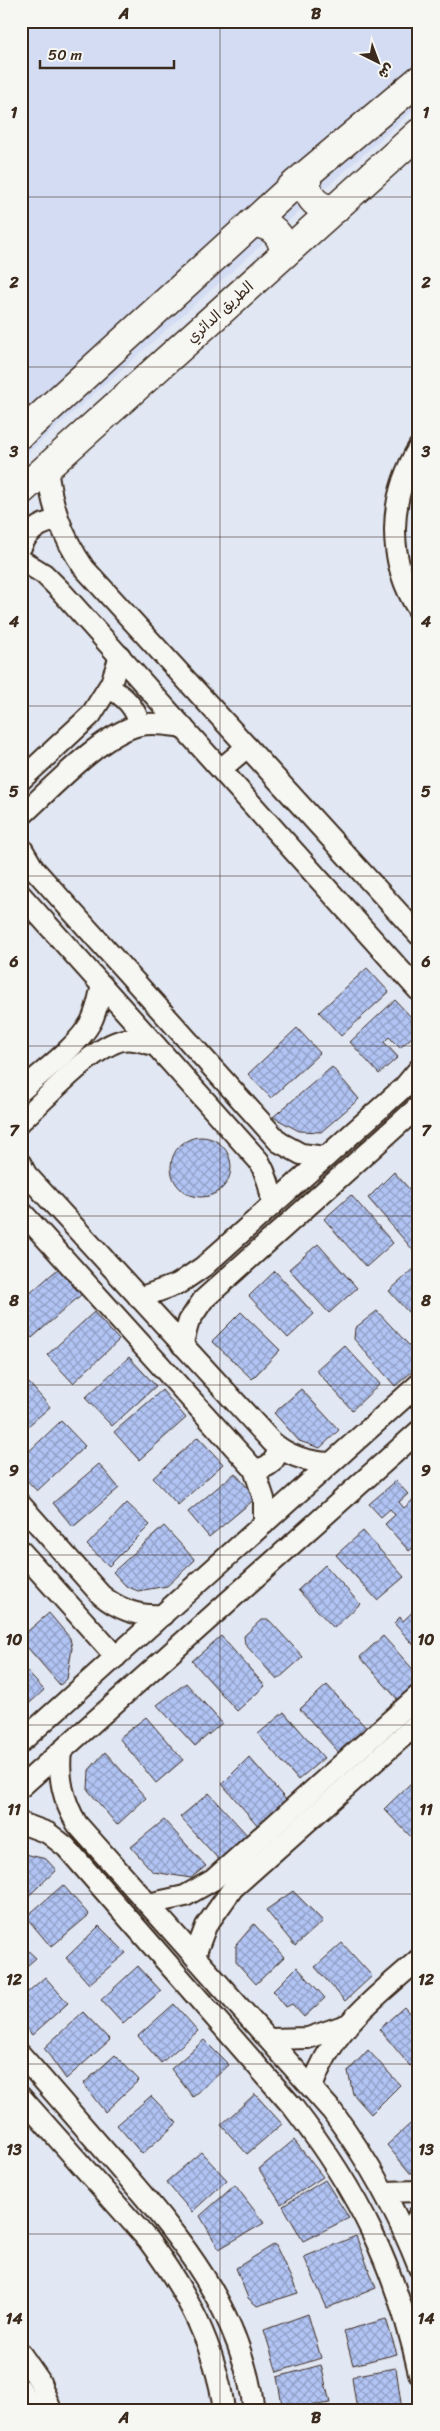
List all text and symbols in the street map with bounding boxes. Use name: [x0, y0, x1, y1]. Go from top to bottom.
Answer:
text: A: [118, 0, 129, 28]
text: B: [311, 0, 322, 28]
scale bar: [40, 38, 174, 70]
north arrow: [352, 38, 402, 88]
text: 50 m: [48, 42, 83, 68]
text: ش: [372, 57, 400, 86]
text: 1: [11, 98, 18, 127]
text: 1: [423, 98, 430, 127]
text: 2: [8, 268, 19, 297]
text: 2: [420, 268, 431, 297]
street label: الطريق الدائري: [180, 274, 260, 350]
text: 3: [9, 437, 19, 466]
text: 3: [421, 437, 431, 466]
text: 4: [8, 607, 19, 636]
text: 4: [420, 607, 431, 636]
text: 5: [9, 777, 19, 806]
text: 5: [421, 777, 431, 806]
text: 6: [8, 947, 19, 976]
text: 6: [420, 947, 431, 976]
text: 7: [9, 1116, 20, 1145]
text: 7: [421, 1116, 432, 1145]
text: 8: [8, 1286, 19, 1315]
text: 8: [420, 1286, 431, 1315]
text: 9: [9, 1456, 19, 1485]
text: 9: [421, 1456, 431, 1485]
text: 10: [6, 1625, 22, 1654]
text: 10: [418, 1625, 434, 1654]
text: 11: [7, 1795, 21, 1824]
text: 11: [419, 1795, 433, 1824]
text: 12: [6, 1965, 23, 1994]
text: 12: [418, 1965, 435, 1994]
text: 13: [6, 2135, 22, 2164]
text: 13: [418, 2135, 434, 2164]
text: 14: [6, 2304, 22, 2333]
text: 14: [418, 2304, 434, 2333]
text: A: [118, 2403, 129, 2431]
text: B: [311, 2403, 322, 2431]

